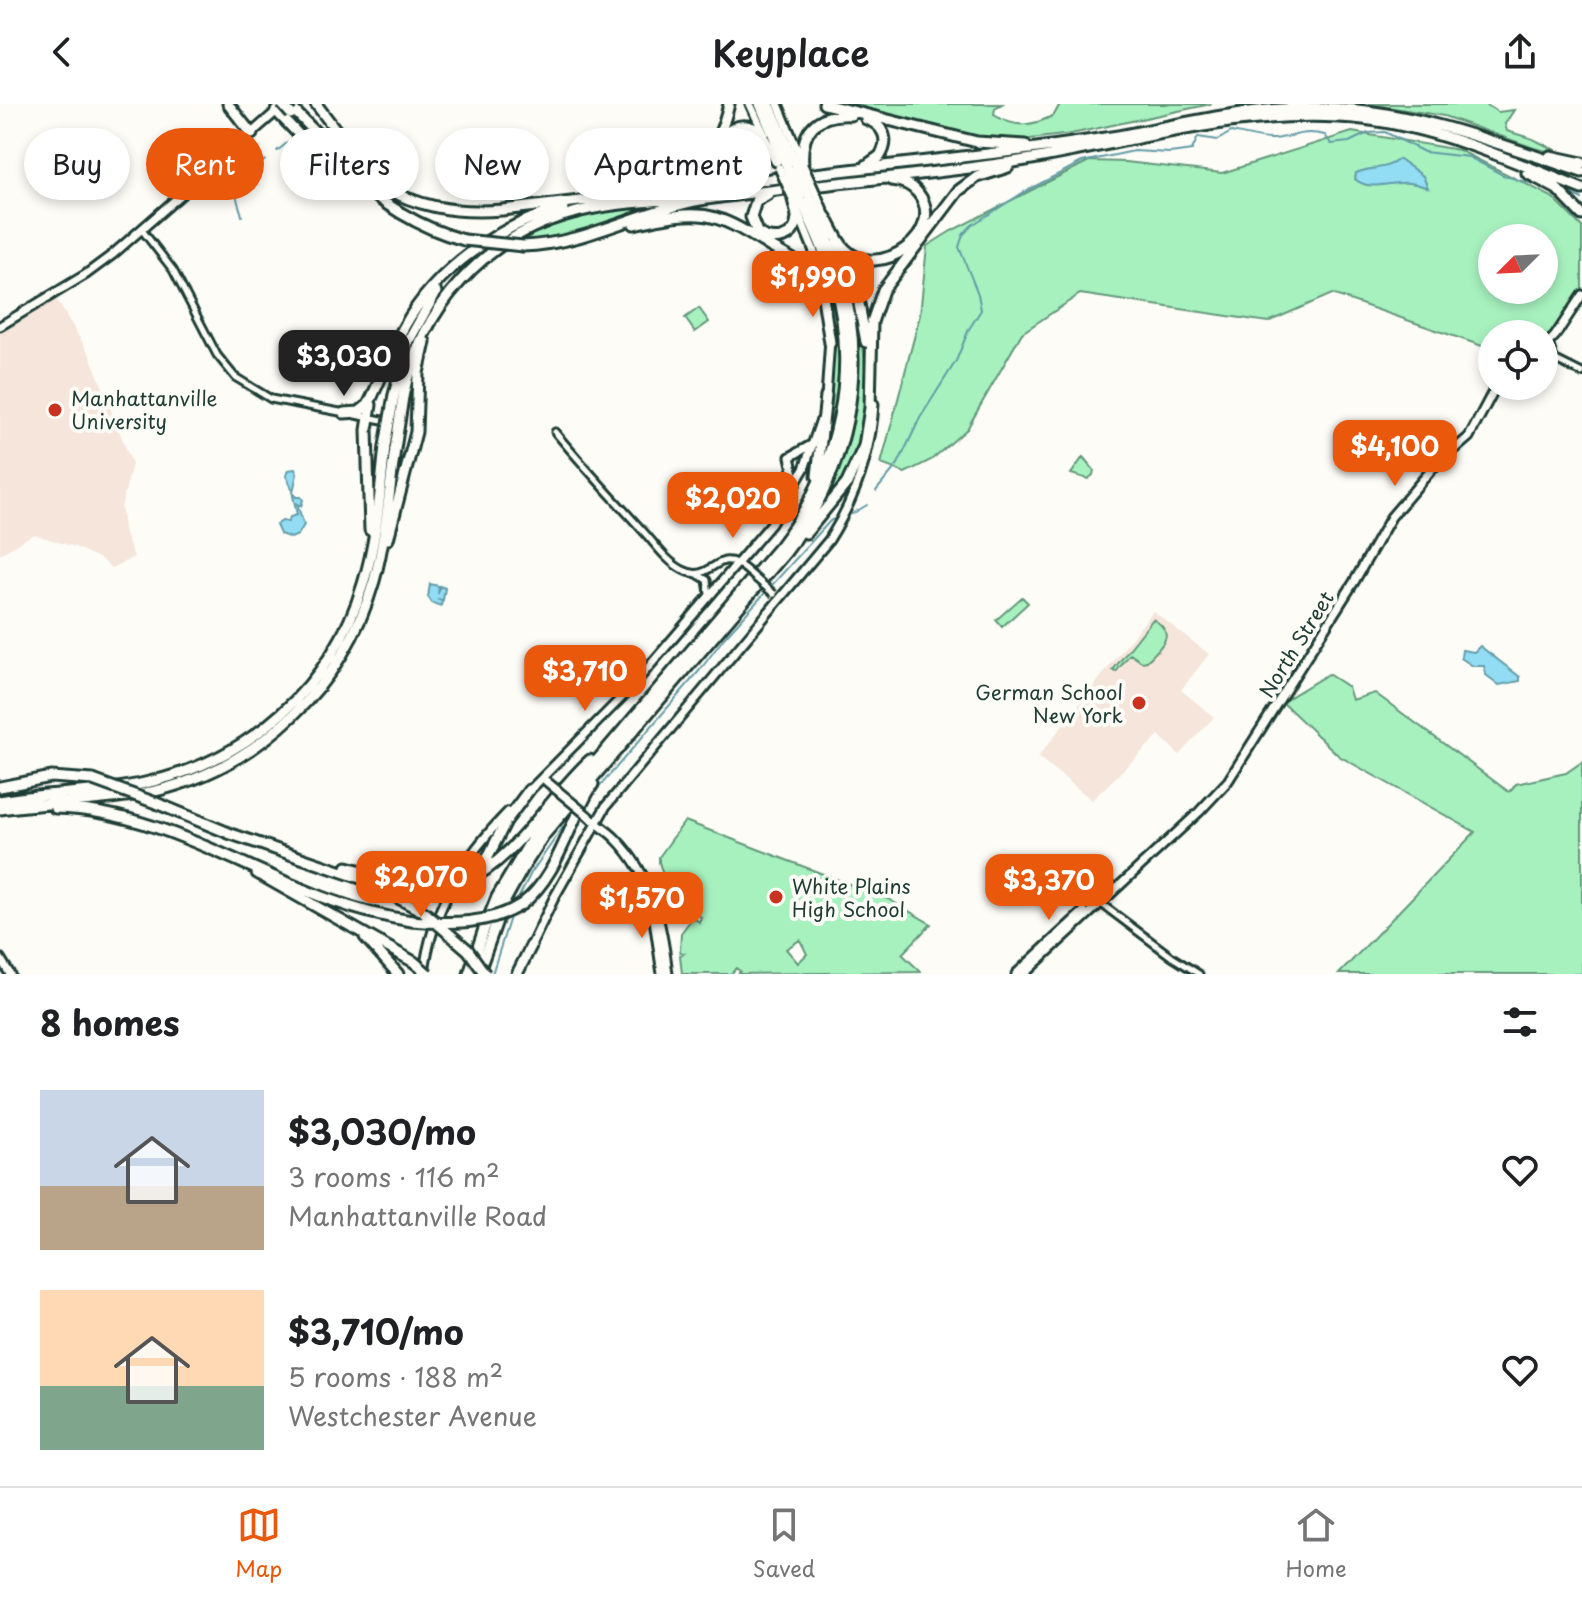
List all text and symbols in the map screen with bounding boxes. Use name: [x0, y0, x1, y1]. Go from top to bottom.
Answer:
text: Keyplace: [712, 25, 870, 79]
icon: back: [40, 30, 84, 74]
icon: share: [1498, 30, 1542, 74]
chip: Buy: [24, 128, 130, 200]
chip: Rent: [146, 128, 264, 200]
chip: Filters: [280, 128, 419, 200]
chip: New: [435, 128, 549, 200]
chip: Apartment: [565, 128, 771, 200]
north arrow: [1478, 224, 1558, 304]
map controls: [1478, 224, 1558, 400]
pin: $1,990: [748, 251, 878, 319]
text: $1,990: [770, 257, 856, 296]
button: locate: [1478, 320, 1558, 400]
pin: $3,030: [279, 330, 409, 398]
text: $3,030: [297, 336, 391, 375]
place label: Manhattanville University: [71, 383, 217, 436]
marker: Manhattanville University: [46, 401, 64, 419]
pin: $4,100: [1330, 420, 1460, 488]
text: $4,100: [1351, 426, 1439, 465]
pin: $2,020: [668, 472, 798, 540]
text: $2,020: [685, 478, 781, 517]
street label: North Street: [1251, 585, 1341, 703]
pin: $3,710: [520, 645, 650, 713]
text: $3,710: [542, 651, 628, 690]
place label: German School New York: [975, 677, 1123, 730]
marker: German School New York: [1130, 694, 1148, 712]
pin: $2,070: [356, 851, 486, 919]
pin: $3,370: [984, 854, 1114, 922]
text: $2,070: [374, 857, 468, 896]
text: $3,370: [1003, 860, 1095, 899]
place label: White Plains High School: [792, 871, 911, 924]
pin: $1,570: [577, 872, 707, 940]
text: $1,570: [599, 878, 685, 917]
marker: White Plains High School: [767, 888, 785, 906]
text: 8 homes: [40, 996, 180, 1048]
icon: filters: [1498, 1000, 1542, 1044]
text: $3,030/mo: [288, 1105, 476, 1157]
icon: home: [104, 1122, 200, 1218]
icon: heart: [1498, 1148, 1542, 1192]
text: 3 rooms · 116 m²: [288, 1157, 500, 1196]
text: Manhattanville Road: [288, 1196, 547, 1235]
text: $3,710/mo: [288, 1305, 464, 1357]
icon: home: [104, 1322, 200, 1418]
icon: heart: [1498, 1348, 1542, 1392]
text: 5 rooms · 188 m²: [288, 1357, 503, 1396]
text: Westchester Avenue: [288, 1396, 537, 1435]
tab: Map: [235, 1503, 282, 1584]
tab: Saved: [753, 1503, 815, 1584]
tab: Home: [1286, 1503, 1347, 1584]

